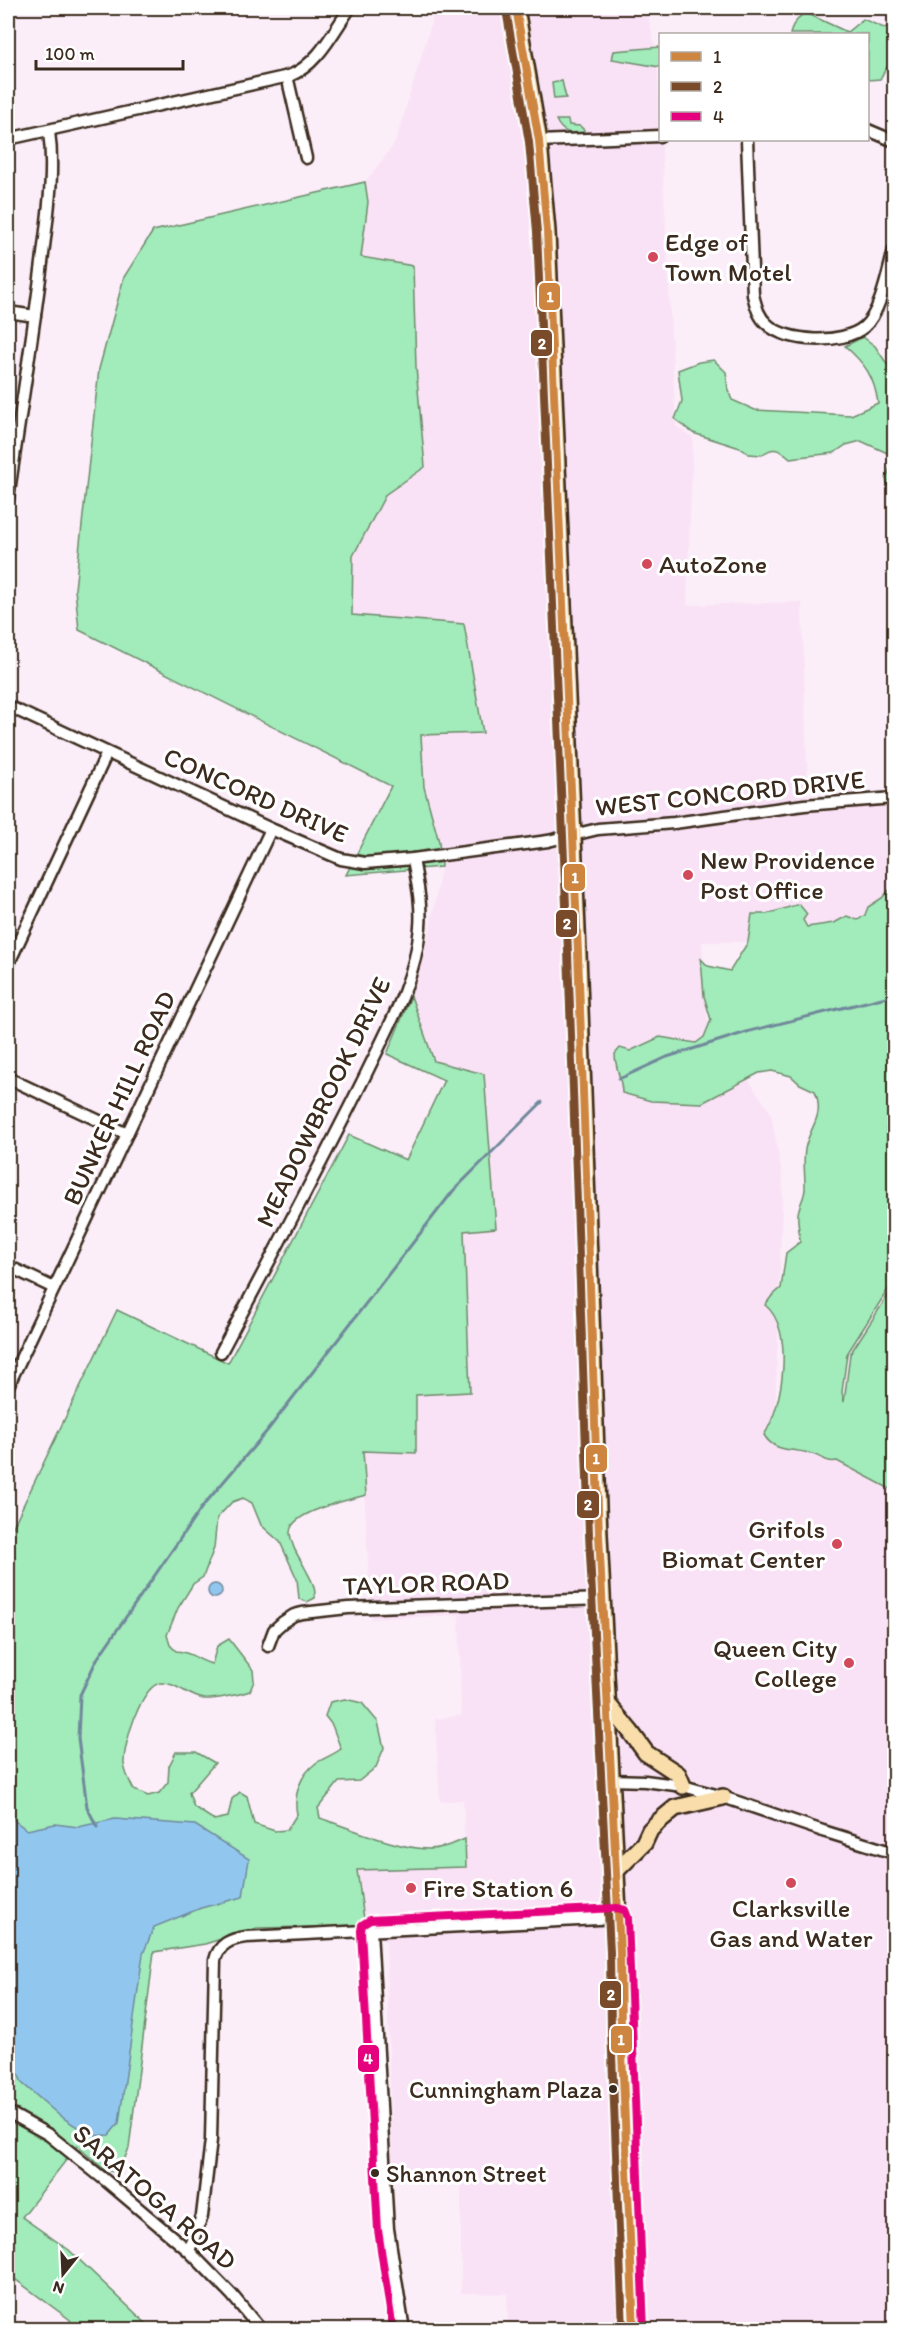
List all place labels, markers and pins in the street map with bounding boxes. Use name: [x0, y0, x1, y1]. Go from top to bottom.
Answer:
place label: Edge of Town Motel: [665, 226, 792, 288]
marker: Edge of Town Motel: [646, 250, 660, 264]
place label: AutoZone: [659, 548, 767, 580]
marker: AutoZone: [640, 557, 654, 571]
place label: New Providence Post Office: [700, 844, 875, 906]
marker: New Providence Post Office: [681, 868, 695, 882]
place label: Grifols Biomat Center: [662, 1513, 825, 1575]
marker: Grifols Biomat Center: [830, 1537, 844, 1551]
place label: Queen City College: [713, 1632, 837, 1694]
marker: Queen City College: [842, 1656, 856, 1670]
place label: Fire Station 6: [423, 1872, 573, 1904]
marker: Clarksville Gas and Water: [784, 1876, 798, 1890]
marker: Fire Station 6: [404, 1881, 418, 1895]
place label: Clarksville Gas and Water: [709, 1892, 873, 1954]
place label: Cunningham Plaza: [409, 2075, 602, 2104]
marker: Cunningham Plaza: [607, 2083, 619, 2095]
place label: Shannon Street: [386, 2159, 547, 2188]
marker: Shannon Street: [369, 2167, 381, 2179]

